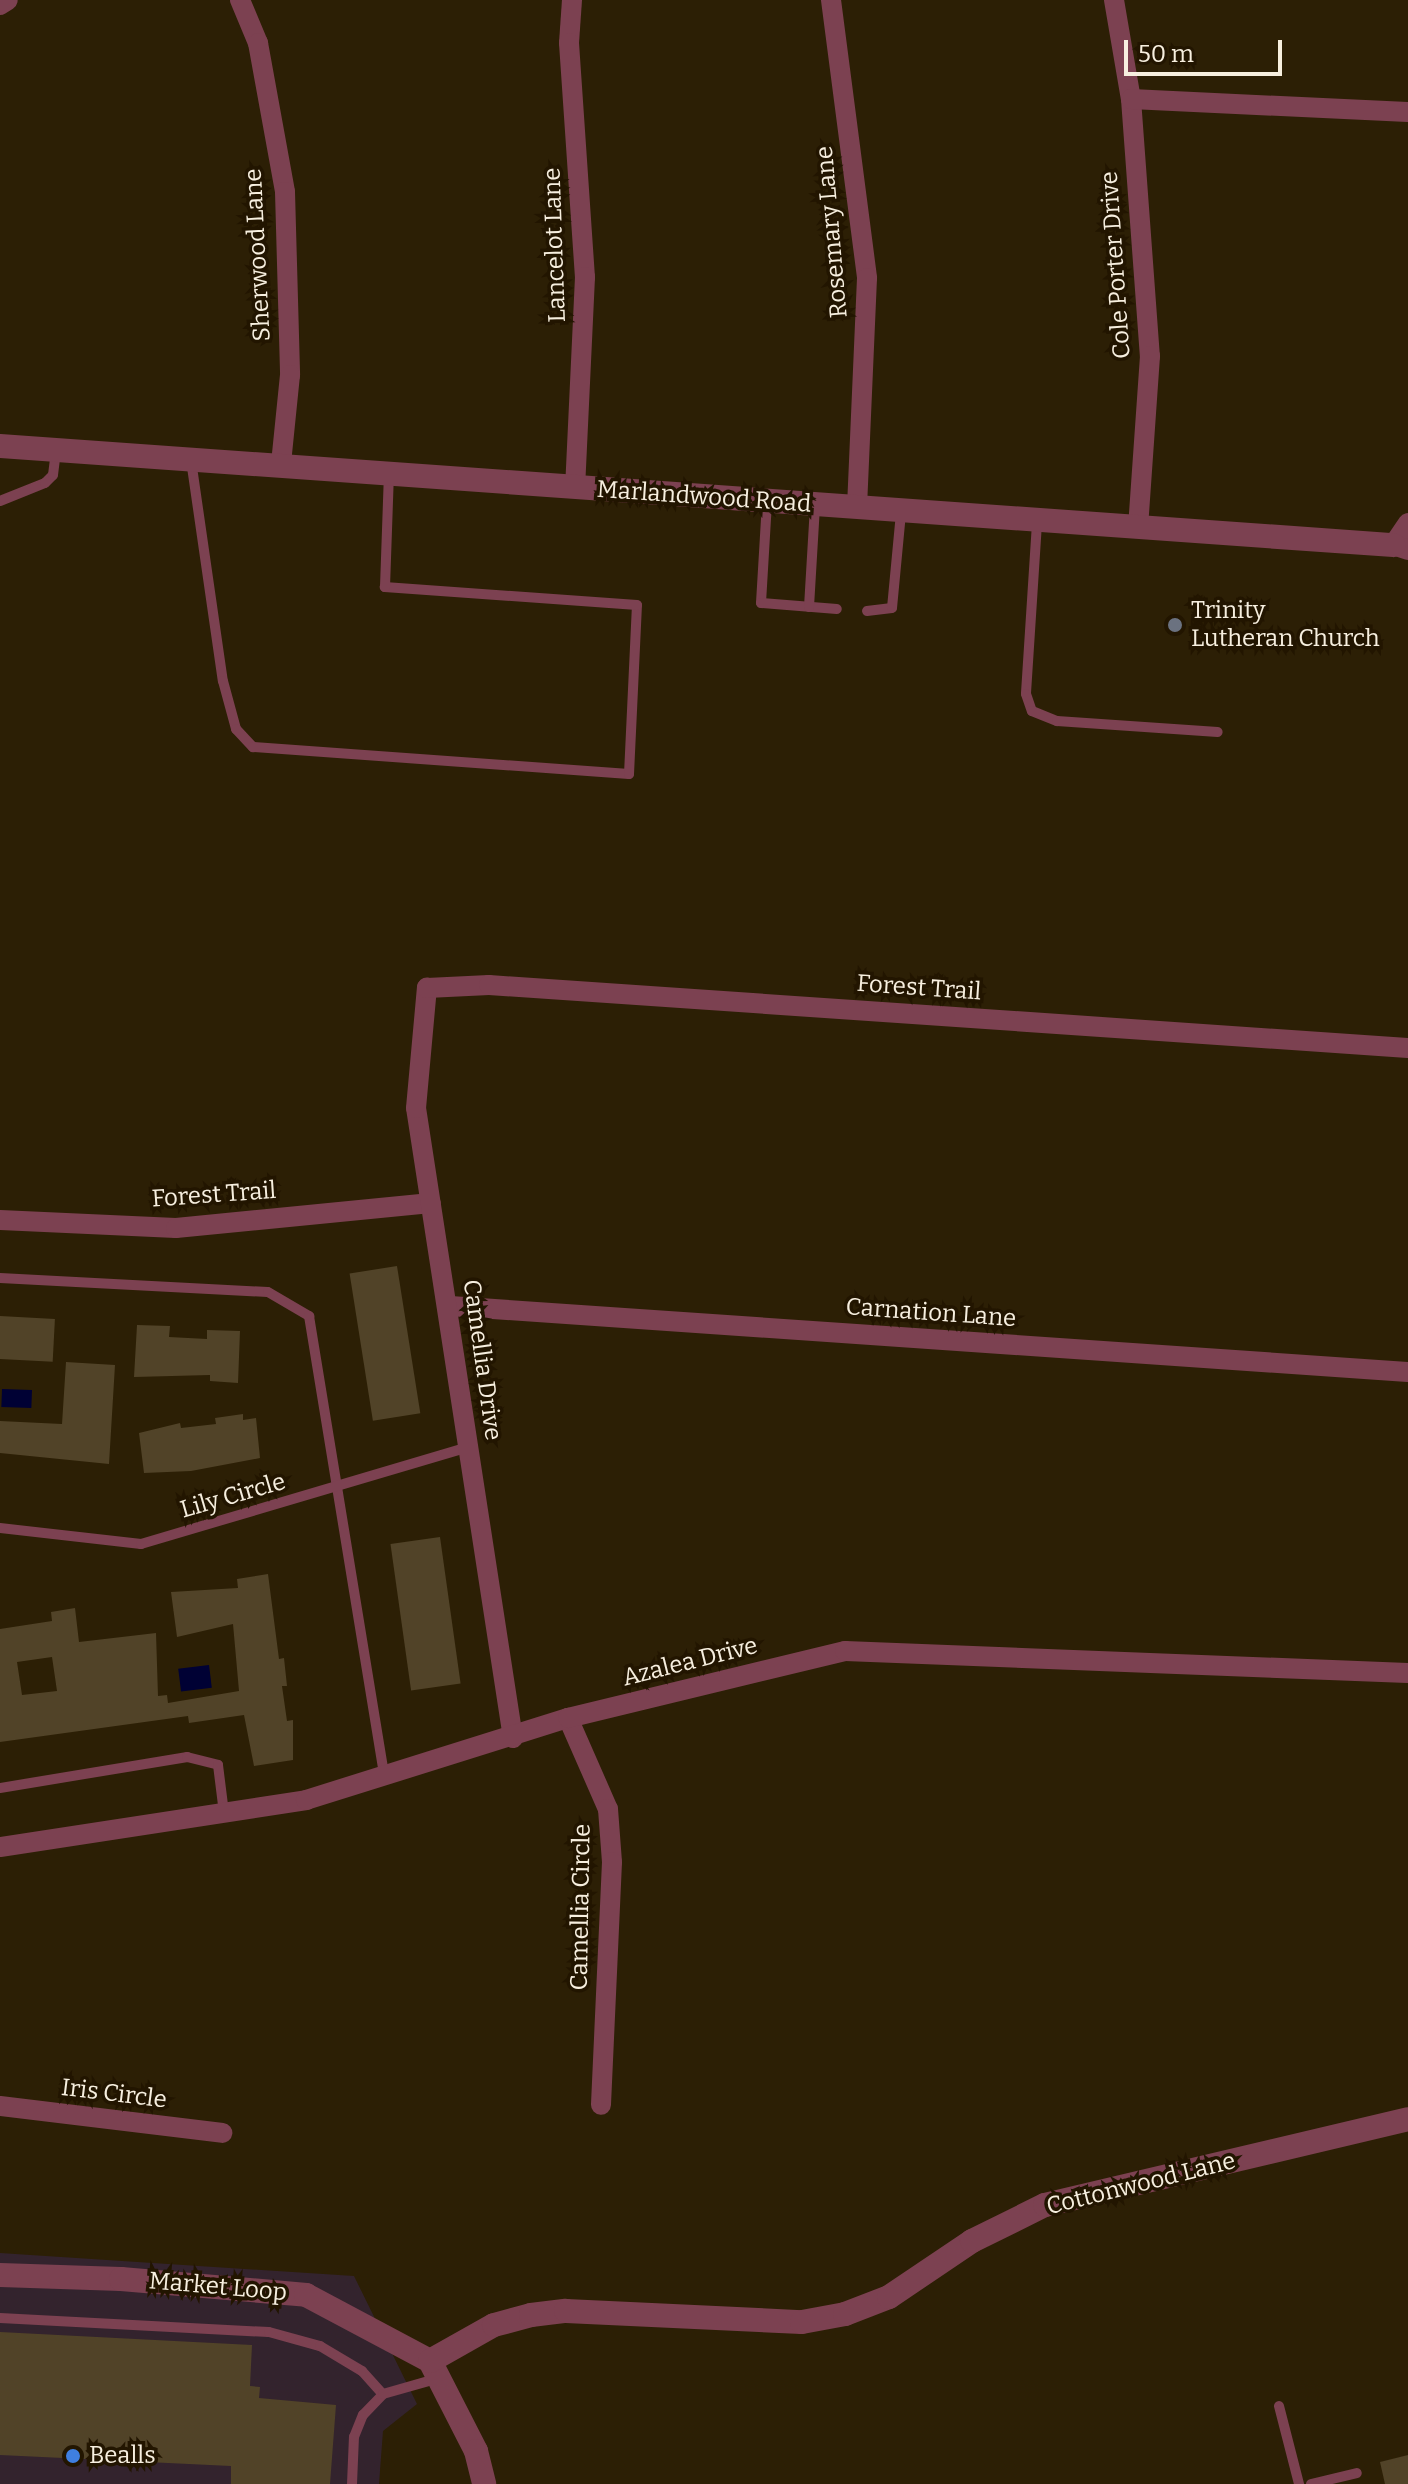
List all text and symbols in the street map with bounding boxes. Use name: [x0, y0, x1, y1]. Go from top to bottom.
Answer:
scale bar: [1128, 24, 1286, 74]
text: 50 m: [1138, 40, 1194, 68]
street label: Rosemary Lane: [810, 145, 854, 319]
street label: Lancelot Lane: [538, 167, 572, 323]
street label: Sherwood Lane: [239, 168, 277, 342]
street label: Cole Porter Drive: [1095, 170, 1137, 360]
street label: Marlandwood Road: [596, 475, 812, 519]
place label: Trinity Lutheran Church: [1191, 597, 1380, 653]
marker: Trinity Lutheran Church: [1166, 616, 1184, 634]
street label: Forest Trail: [856, 969, 982, 1007]
street label: Forest Trail: [151, 1176, 277, 1214]
street label: Camellia Drive: [456, 1278, 508, 1442]
street label: Carnation Lane: [845, 1293, 1017, 1333]
street label: Lily Circle: [177, 1467, 289, 1525]
street label: Azalea Drive: [619, 1631, 761, 1693]
street label: Camellia Circle: [565, 1823, 597, 1991]
street label: Iris Circle: [60, 2073, 168, 2115]
street label: Cottonwood Lane: [1043, 2147, 1239, 2221]
street label: Market Loop: [148, 2267, 288, 2307]
place label: Bealls: [89, 2442, 156, 2470]
marker: Bealls: [64, 2447, 82, 2465]

